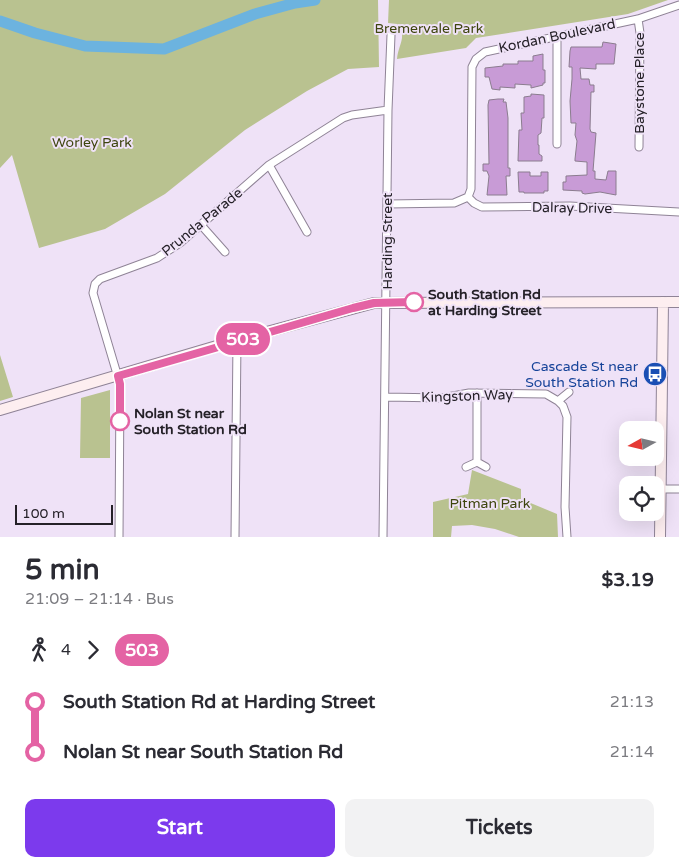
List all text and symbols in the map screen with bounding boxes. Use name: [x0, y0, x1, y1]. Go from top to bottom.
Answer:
street label: Kordan Boulevard: [497, 15, 617, 57]
park label: Bremervale Park: [375, 20, 484, 37]
street label: Baystone Place: [631, 32, 648, 134]
park label: Worley Park: [52, 134, 132, 151]
street label: Prunda Parade: [158, 184, 246, 260]
street label: Harding Street: [379, 192, 396, 289]
street label: Dalray Drive: [532, 199, 612, 217]
place label: South Station Rd at Harding Street: [428, 286, 542, 319]
marker: South Station Rd at Harding Street: [404, 292, 424, 312]
line badge: 503: [214, 323, 272, 355]
text: 503: [226, 328, 260, 350]
place label: Cascade St near South Station Rd: [525, 358, 639, 391]
bus stop icon: Cascade St near South Station Rd: [642, 361, 668, 387]
street label: Kingston Way: [421, 386, 514, 406]
place label: Nolan St near South Station Rd: [134, 405, 247, 438]
marker: Nolan St near South Station Rd: [110, 411, 130, 431]
north arrow: [619, 421, 664, 466]
map controls: [619, 421, 664, 521]
button: locate: [619, 476, 664, 521]
park label: Pitman Park: [450, 495, 531, 512]
scale bar: [15, 502, 112, 525]
text: 100 m: [22, 505, 65, 522]
text: 5 min: [25, 553, 100, 587]
text: $3.19: [602, 569, 654, 591]
text: 21:09 – 21:14 · Bus: [25, 589, 174, 609]
icon: walk: [25, 636, 53, 664]
icon: forward: [79, 636, 107, 664]
text: 503: [125, 639, 159, 661]
text: 4: [61, 640, 71, 660]
text: South Station Rd at Harding Street: [63, 691, 375, 713]
text: 21:13: [610, 692, 654, 712]
text: Nolan St near South Station Rd: [63, 741, 343, 763]
text: 21:14: [610, 742, 654, 762]
button: Start: [25, 799, 335, 857]
button: Tickets: [345, 799, 654, 857]

